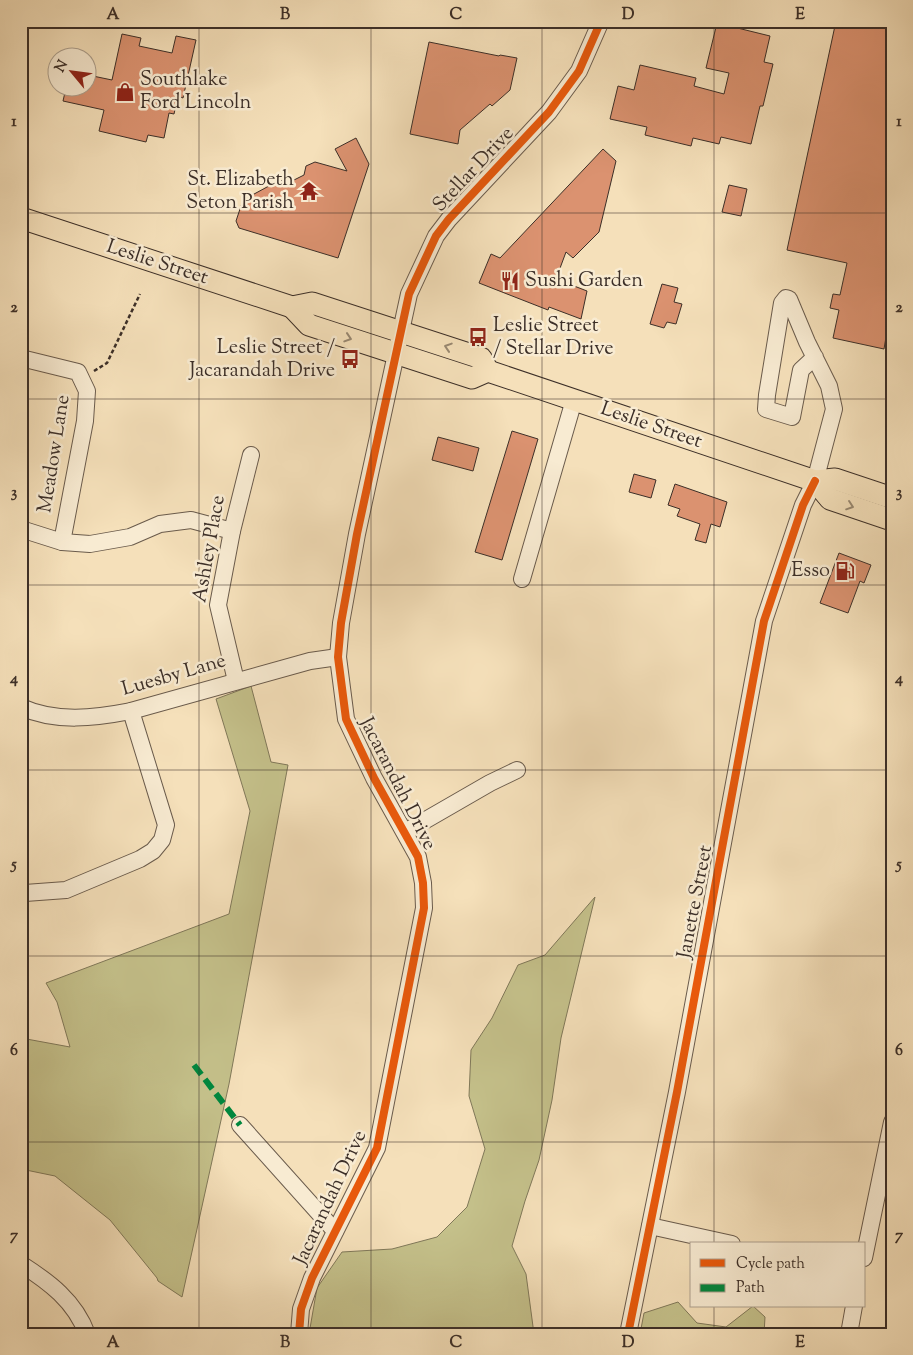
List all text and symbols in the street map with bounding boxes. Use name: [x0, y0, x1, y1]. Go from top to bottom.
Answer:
text: A: [107, 4, 120, 27]
text: B: [280, 4, 290, 27]
text: C: [450, 4, 463, 27]
text: D: [622, 4, 635, 27]
text: E: [795, 4, 805, 27]
north arrow: [48, 48, 98, 98]
text: N: [51, 57, 74, 76]
place label: Southlake Ford Lincoln: [140, 66, 252, 118]
shop icon: Southlake Ford Lincoln: [114, 81, 136, 103]
text: 1: [11, 111, 17, 134]
text: 1: [896, 111, 902, 134]
street label: Stellar Drive: [427, 121, 521, 219]
place label: St. Elizabeth Seton Parish: [186, 166, 294, 218]
temple icon: St. Elizabeth Seton Parish: [298, 180, 320, 202]
street label: Leslie Street: [102, 233, 212, 293]
place label: Sushi Garden: [525, 267, 643, 296]
restaurant icon: Sushi Garden: [499, 270, 521, 292]
text: 2: [10, 297, 18, 320]
text: 2: [895, 297, 903, 320]
place label: Leslie Street / Stellar Drive: [493, 312, 614, 364]
bus stop icon: Leslie Street / Stellar Drive: [467, 326, 489, 348]
one-way arrow: [344, 332, 352, 342]
place label: Leslie Street / Jacarandah Drive: [188, 334, 335, 386]
one-way arrow: [445, 343, 453, 353]
bus stop icon: Leslie Street / Jacarandah Drive: [339, 348, 361, 370]
street label: Meadow Lane: [31, 393, 79, 515]
street label: Leslie Street: [596, 395, 706, 457]
text: 3: [11, 482, 18, 505]
text: 3: [896, 482, 903, 505]
street label: Ashley Place: [186, 493, 234, 605]
one-way arrow: [845, 500, 854, 510]
place label: Esso: [791, 557, 830, 586]
fuel station icon: Esso: [834, 560, 856, 582]
street label: Luesby Lane: [118, 647, 230, 705]
text: 4: [9, 668, 18, 691]
text: 4: [894, 668, 903, 691]
street label: Jacarandah Drive: [351, 712, 443, 855]
street label: Janette Street: [671, 843, 721, 962]
text: 5: [9, 854, 17, 877]
text: 5: [894, 854, 902, 877]
text: 6: [10, 1040, 18, 1063]
text: 6: [895, 1040, 903, 1063]
street label: Jacarandah Drive: [287, 1126, 375, 1271]
text: 7: [10, 1225, 19, 1248]
text: 7: [895, 1225, 904, 1248]
legend: [690, 1242, 866, 1308]
text: Cycle path: [736, 1254, 805, 1275]
text: Path: [736, 1278, 765, 1299]
text: A: [107, 1332, 120, 1355]
text: B: [280, 1332, 290, 1355]
text: C: [450, 1332, 463, 1355]
text: D: [622, 1332, 635, 1355]
text: E: [795, 1332, 805, 1355]

